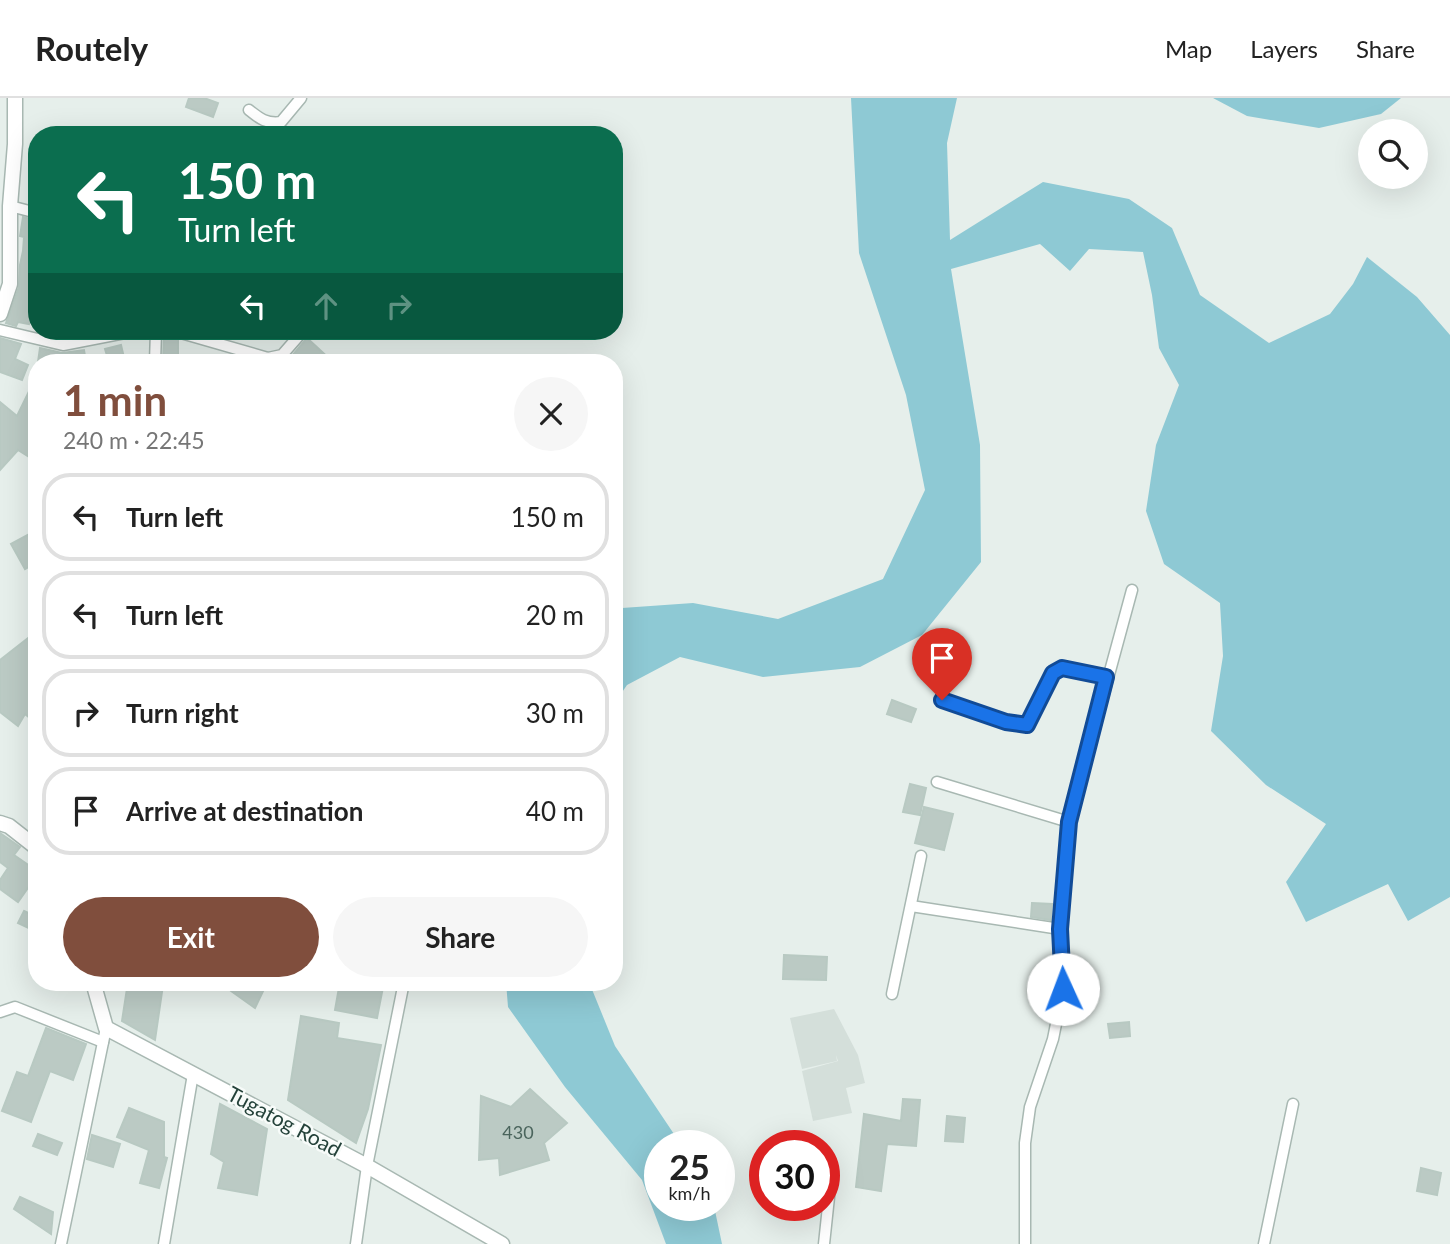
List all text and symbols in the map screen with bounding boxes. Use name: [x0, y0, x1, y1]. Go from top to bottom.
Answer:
text: Routely: [35, 28, 148, 68]
text: Map: [1165, 34, 1212, 63]
text: Layers: [1250, 34, 1318, 63]
text: Share: [1356, 34, 1415, 63]
map controls: [1358, 119, 1428, 189]
button: search: [1358, 119, 1428, 189]
text: 150 m: [178, 151, 316, 209]
icon: left: [63, 154, 154, 245]
text: Turn left: [178, 210, 295, 249]
icon: left: [234, 287, 272, 325]
icon: ahead: [307, 287, 345, 325]
icon: right: [380, 287, 418, 325]
text: 1 min: [63, 375, 167, 425]
button: close: [514, 377, 588, 451]
text: 240 m · 22:45: [63, 426, 205, 454]
icon: left: [67, 498, 105, 536]
text: Turn left: [126, 501, 223, 533]
text: 150 m: [511, 501, 584, 533]
icon: left: [67, 596, 105, 634]
text: Turn left: [126, 599, 223, 631]
text: 20 m: [526, 599, 584, 631]
pin: [912, 628, 972, 700]
icon: arrive: [923, 639, 961, 677]
icon: right: [67, 694, 105, 732]
text: Turn right: [126, 697, 239, 729]
text: 30 m: [526, 697, 584, 729]
icon: arrive: [67, 792, 105, 830]
text: Arrive at destination: [126, 795, 363, 827]
text: 40 m: [526, 795, 584, 827]
button: Exit: [63, 897, 319, 977]
button: Share: [333, 897, 588, 977]
position arrow: [1026, 952, 1100, 1026]
street label: Tugatog Road: [223, 1080, 346, 1161]
house number: 430: [502, 1121, 534, 1143]
speed limit sign: 30: [749, 1130, 840, 1221]
text: 25: [669, 1145, 710, 1187]
text: km/h: [668, 1182, 711, 1204]

